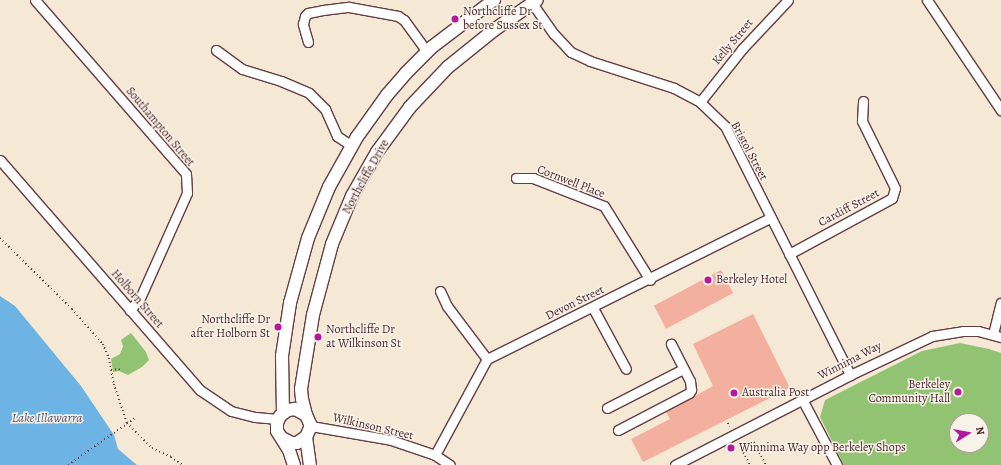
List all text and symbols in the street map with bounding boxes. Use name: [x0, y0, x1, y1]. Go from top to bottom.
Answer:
place label: Northcliffe Dr before Sussex St: [463, 5, 542, 33]
marker: Northcliffe Dr before Sussex St: [450, 14, 460, 24]
street label: Kelly Street: [710, 16, 756, 68]
street label: Southampton Street: [123, 84, 197, 170]
street label: Bristol Street: [727, 119, 771, 183]
street label: Northcliffe Drive: [340, 137, 392, 217]
street label: Cornwell Place: [535, 162, 607, 202]
street label: Cardiff Street: [816, 186, 882, 230]
street label: Holborn Street: [108, 267, 166, 331]
place label: Berkeley Hotel: [716, 273, 787, 287]
marker: Berkeley Hotel: [703, 275, 713, 285]
street label: Devon Street: [543, 283, 607, 323]
place label: Northcliffe Dr after Holborn St: [191, 313, 270, 341]
marker: Northcliffe Dr after Holborn St: [273, 322, 283, 332]
place label: Northcliffe Dr at Wilkinson St: [326, 323, 401, 351]
marker: Northcliffe Dr at Wilkinson St: [313, 332, 323, 342]
street label: Winnima Way: [816, 339, 884, 383]
place label: Berkeley Community Hall: [868, 378, 950, 406]
place label: Australia Post: [742, 386, 809, 400]
marker: Berkeley Community Hall: [953, 387, 963, 397]
marker: Australia Post: [729, 388, 739, 398]
water label: Lake Illawarra: [12, 410, 82, 426]
street label: Wilkinson Street: [331, 411, 415, 443]
north arrow: [949, 413, 989, 453]
text: N: [972, 425, 988, 436]
place label: Winnima Way opp Berkeley Shops: [739, 441, 906, 455]
marker: Winnima Way opp Berkeley Shops: [726, 443, 736, 453]

